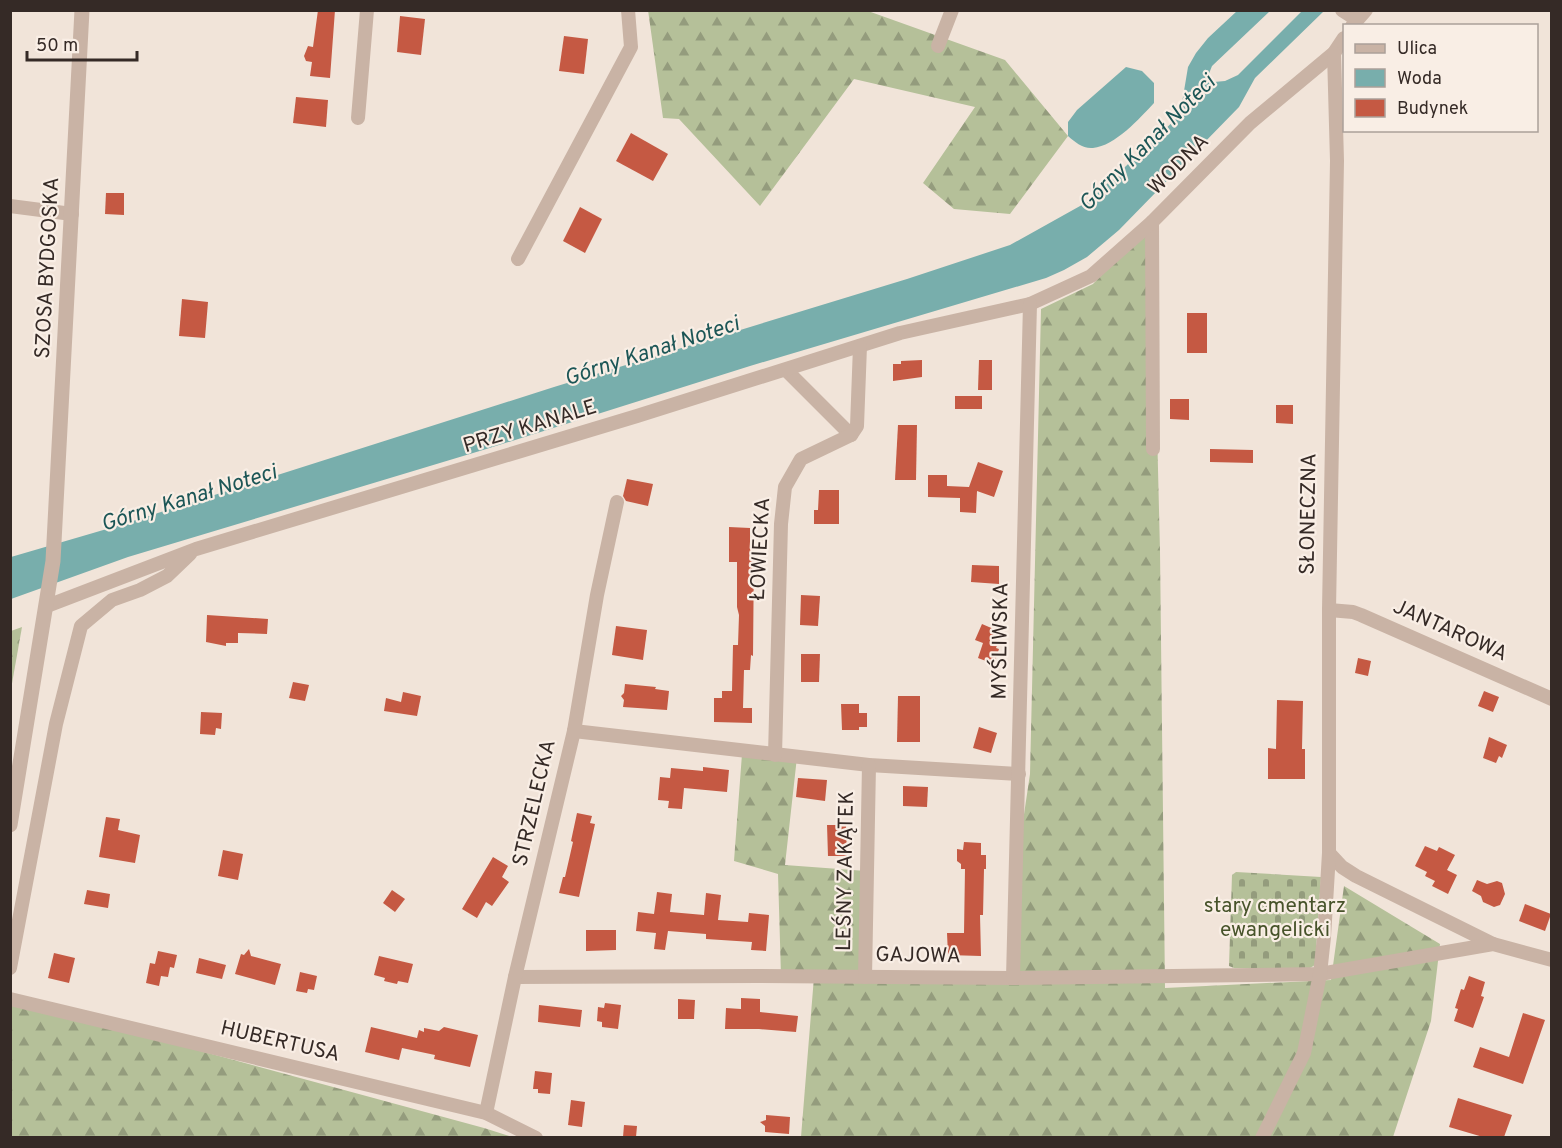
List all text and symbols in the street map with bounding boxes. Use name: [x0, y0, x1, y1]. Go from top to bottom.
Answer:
scale bar: [27, 24, 136, 62]
legend: [1343, 24, 1538, 132]
text: 50 m: [36, 35, 78, 58]
text: Ulica: [1397, 38, 1437, 61]
text: Woda: [1397, 68, 1442, 91]
water label: Górny Kanał Noteci: [1074, 69, 1223, 218]
text: Budynek: [1397, 98, 1468, 121]
street label: WODNA: [1143, 129, 1215, 201]
street label: SZOSA BYDGOSKA: [30, 176, 66, 360]
water label: Górny Kanał Noteci: [561, 310, 744, 393]
street label: PRZY KANALE: [460, 394, 600, 460]
street label: SŁONECZNA: [1294, 453, 1324, 575]
water label: Górny Kanał Noteci: [98, 459, 282, 539]
street label: ŁOWIECKA: [745, 497, 777, 601]
street label: MYŚLIWSKA: [985, 582, 1016, 700]
street label: JANTAROWA: [1389, 594, 1511, 668]
street label: STRZELECKA: [507, 737, 563, 869]
street label: LEŚNY ZAKĄTEK: [830, 791, 861, 951]
park label: stary cmentarz ewangelicki: [1204, 893, 1346, 944]
street label: GAJOWA: [875, 942, 961, 970]
street label: HUBERTUSA: [218, 1015, 342, 1069]

